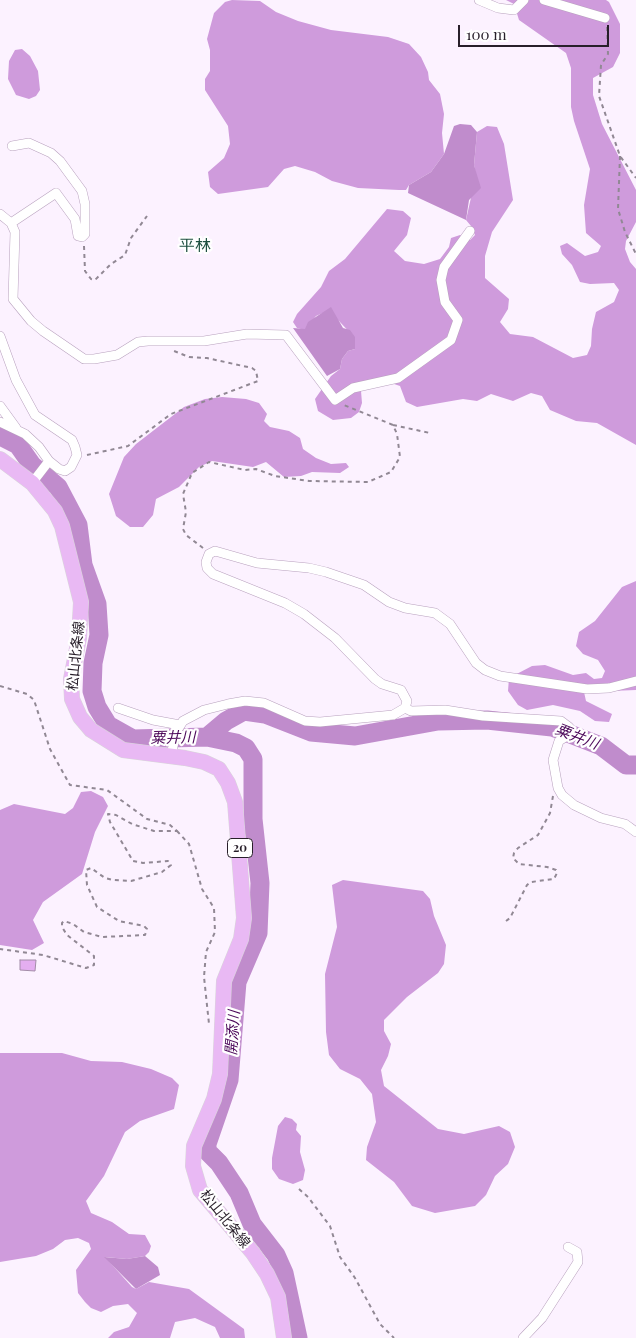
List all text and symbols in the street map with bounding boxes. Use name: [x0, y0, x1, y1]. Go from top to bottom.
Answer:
scale bar: [461, 15, 612, 47]
text: 100 m: [466, 24, 507, 44]
district label: 平林: [179, 236, 211, 256]
street label: 松山北条線: [64, 620, 88, 692]
water label: 粟井川: [553, 721, 601, 753]
water label: 粟井川: [150, 729, 196, 747]
road number: 20: [228, 838, 252, 858]
water label: 開添川: [222, 1010, 244, 1056]
street label: 松山北条線: [196, 1187, 254, 1251]

